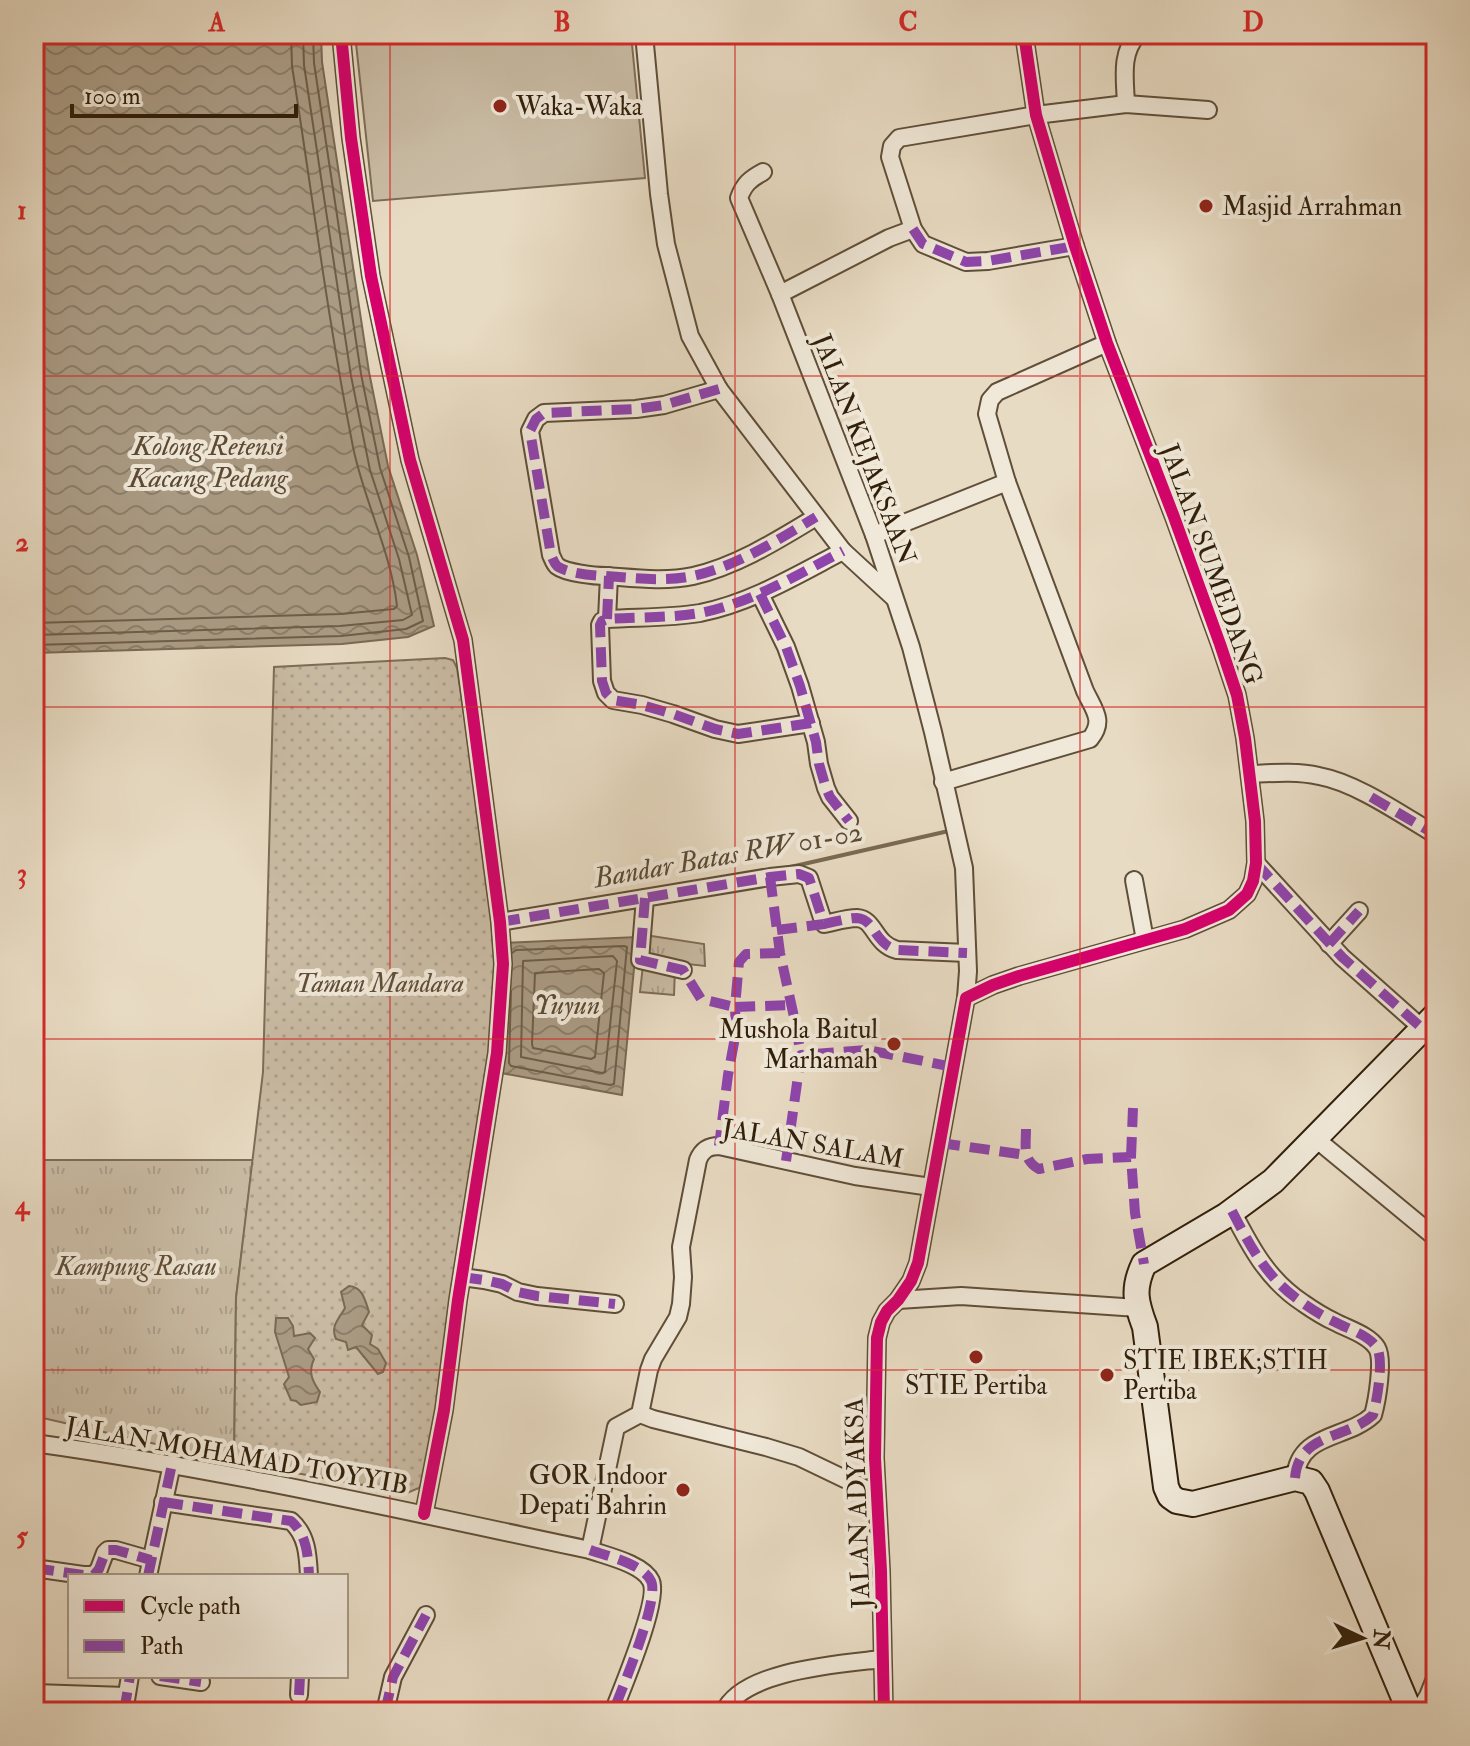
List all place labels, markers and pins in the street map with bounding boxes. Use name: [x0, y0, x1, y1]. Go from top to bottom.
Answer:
place label: Waka-Waka: [515, 91, 643, 123]
marker: Waka-Waka: [491, 97, 509, 115]
place label: Masjid Arrahman: [1222, 191, 1402, 223]
marker: Masjid Arrahman: [1197, 197, 1215, 215]
place label: Mushola Baitul Marhamah: [719, 1014, 878, 1076]
marker: Mushola Baitul Marhamah: [885, 1035, 903, 1053]
place label: STIE IBEK;STIH Pertiba: [1123, 1345, 1328, 1407]
marker: STIE Pertiba: [967, 1348, 985, 1366]
marker: STIE IBEK;STIH Pertiba: [1098, 1366, 1116, 1384]
place label: STIE Pertiba: [905, 1370, 1047, 1402]
place label: GOR Indoor Depati Bahrin: [519, 1460, 667, 1523]
marker: GOR Indoor Depati Bahrin: [674, 1481, 692, 1499]

